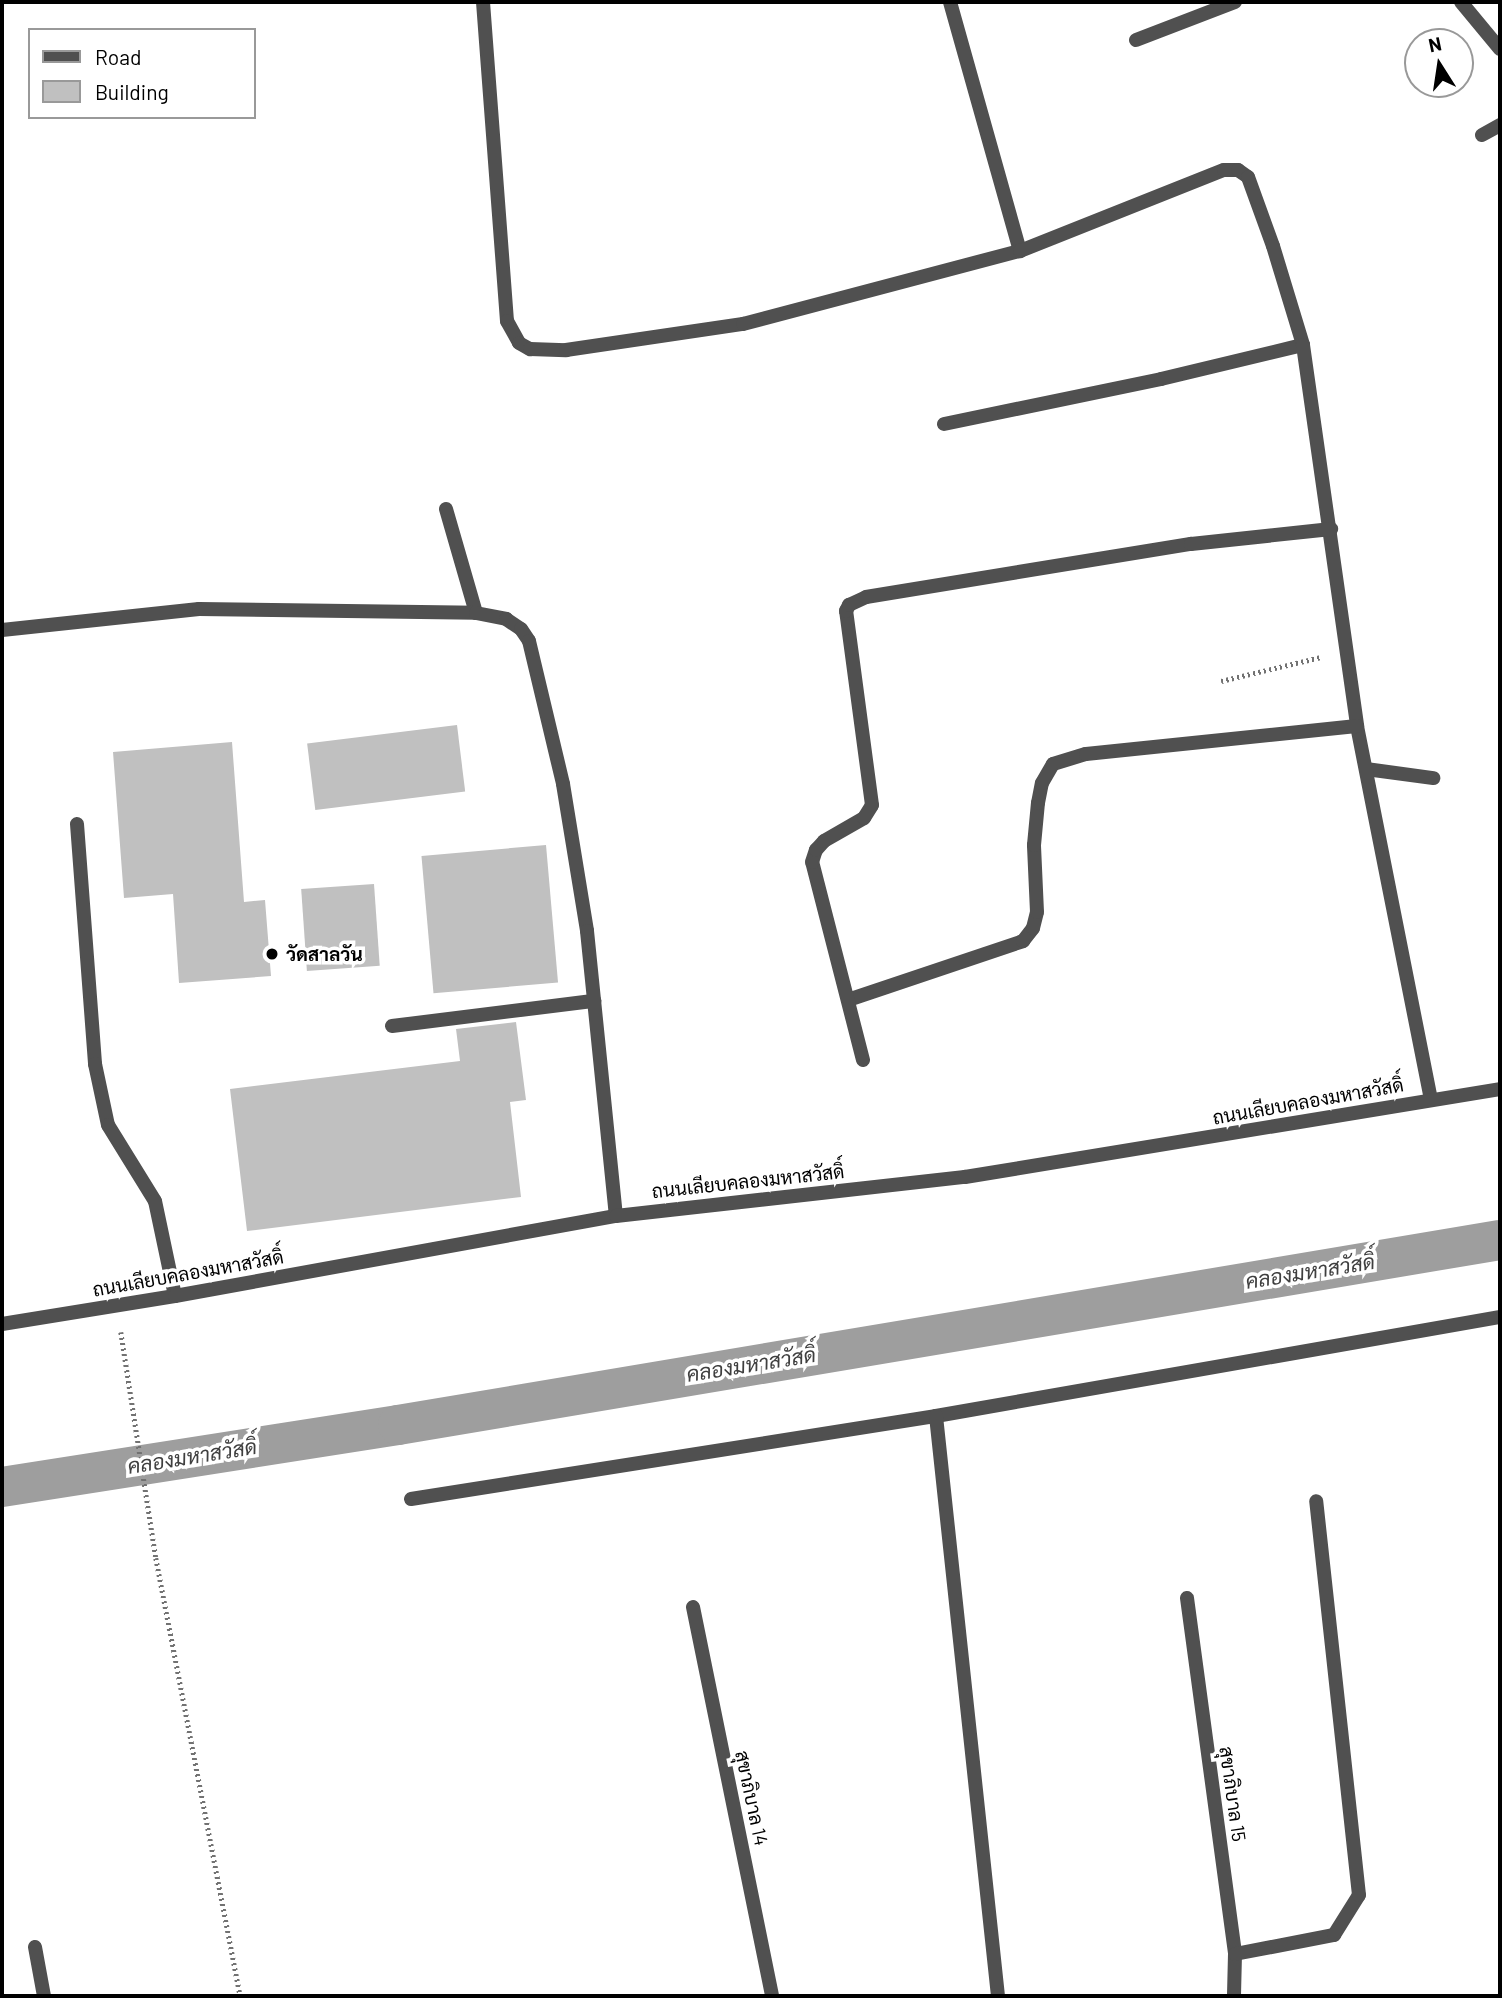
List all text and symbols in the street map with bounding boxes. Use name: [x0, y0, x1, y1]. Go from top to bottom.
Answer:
legend: [28, 28, 256, 119]
north arrow: [1404, 28, 1474, 98]
text: N: [1426, 31, 1444, 56]
text: Road: [95, 44, 141, 69]
text: Building: [95, 79, 169, 104]
place label: วัดสาลวัน: [286, 943, 363, 965]
marker: วัดสาลวัน: [264, 946, 280, 962]
street label: ถนนเลียบคลองมหาสวัสดิ์: [1211, 1073, 1405, 1129]
street label: ถนนเลียบคลองมหาสวัสดิ์: [651, 1160, 845, 1202]
street label: ถนนเลียบคลองมหาสวัสดิ์: [91, 1245, 285, 1301]
water label: คลองมหาสวัสดิ์: [1243, 1248, 1377, 1294]
water label: คลองมหาสวัสดิ์: [684, 1341, 818, 1387]
water label: คลองมหาสวัสดิ์: [125, 1433, 259, 1479]
street label: สุขาภิบาล 15: [1215, 1745, 1251, 1843]
street label: สุขาภิบาล 14: [731, 1748, 773, 1848]

